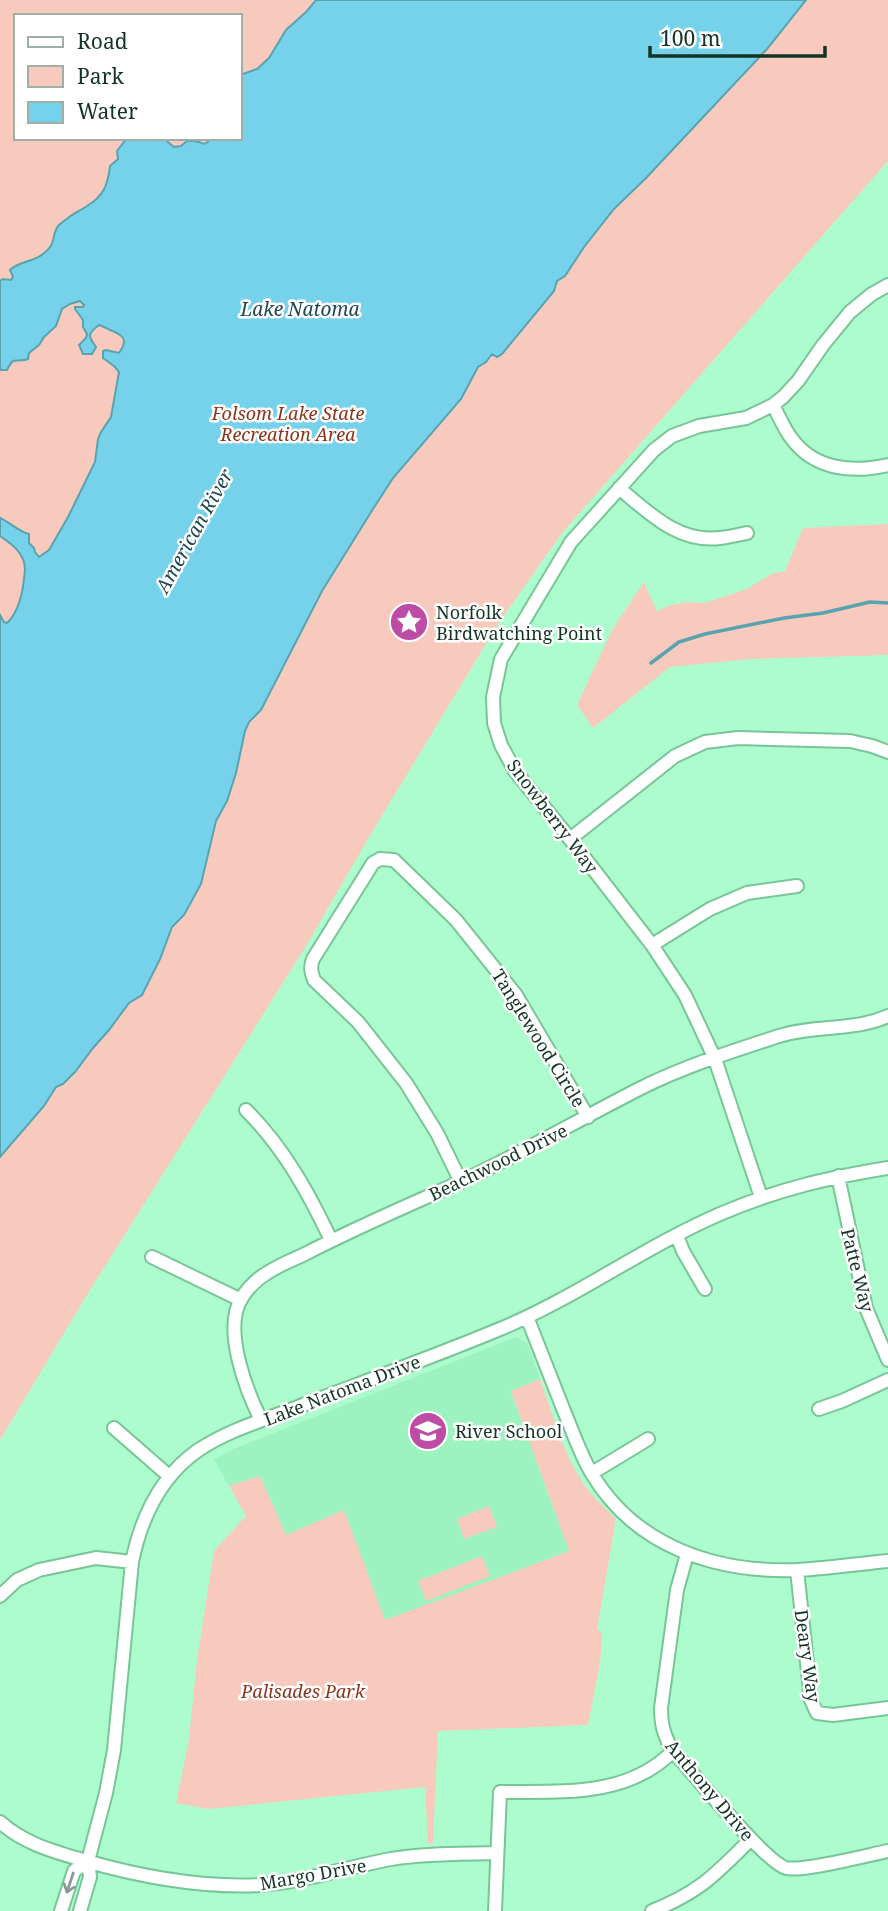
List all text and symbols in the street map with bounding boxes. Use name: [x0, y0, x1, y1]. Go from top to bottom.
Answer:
legend: [14, 14, 242, 140]
scale bar: [650, 14, 825, 58]
text: 100 m: [660, 24, 721, 52]
text: Road: [77, 27, 128, 55]
text: Park: [77, 62, 124, 90]
text: Water: [77, 97, 138, 125]
water label: Lake Natoma: [240, 296, 360, 322]
park label: Folsom Lake State Recreation Area: [211, 401, 364, 446]
water label: American River: [148, 464, 239, 599]
place label: Norfolk Birdwatching Point: [436, 600, 602, 645]
place icon: Norfolk Birdwatching Point: [388, 601, 430, 643]
street label: Snowberry Way: [502, 754, 604, 879]
street label: Tanglewood Circle: [487, 964, 591, 1112]
street label: Beachwood Drive: [425, 1118, 571, 1206]
street label: Patte Way: [836, 1226, 880, 1315]
street label: Lake Natoma Drive: [260, 1349, 424, 1431]
school or university icon: River School: [407, 1410, 449, 1452]
place label: River School: [455, 1419, 563, 1443]
street label: Deary Way: [790, 1608, 827, 1705]
park label: Palisades Park: [240, 1679, 366, 1703]
street label: Anthony Drive: [660, 1734, 760, 1846]
street label: Margo Drive: [258, 1853, 368, 1895]
one-way arrow: [63, 1872, 76, 1894]

